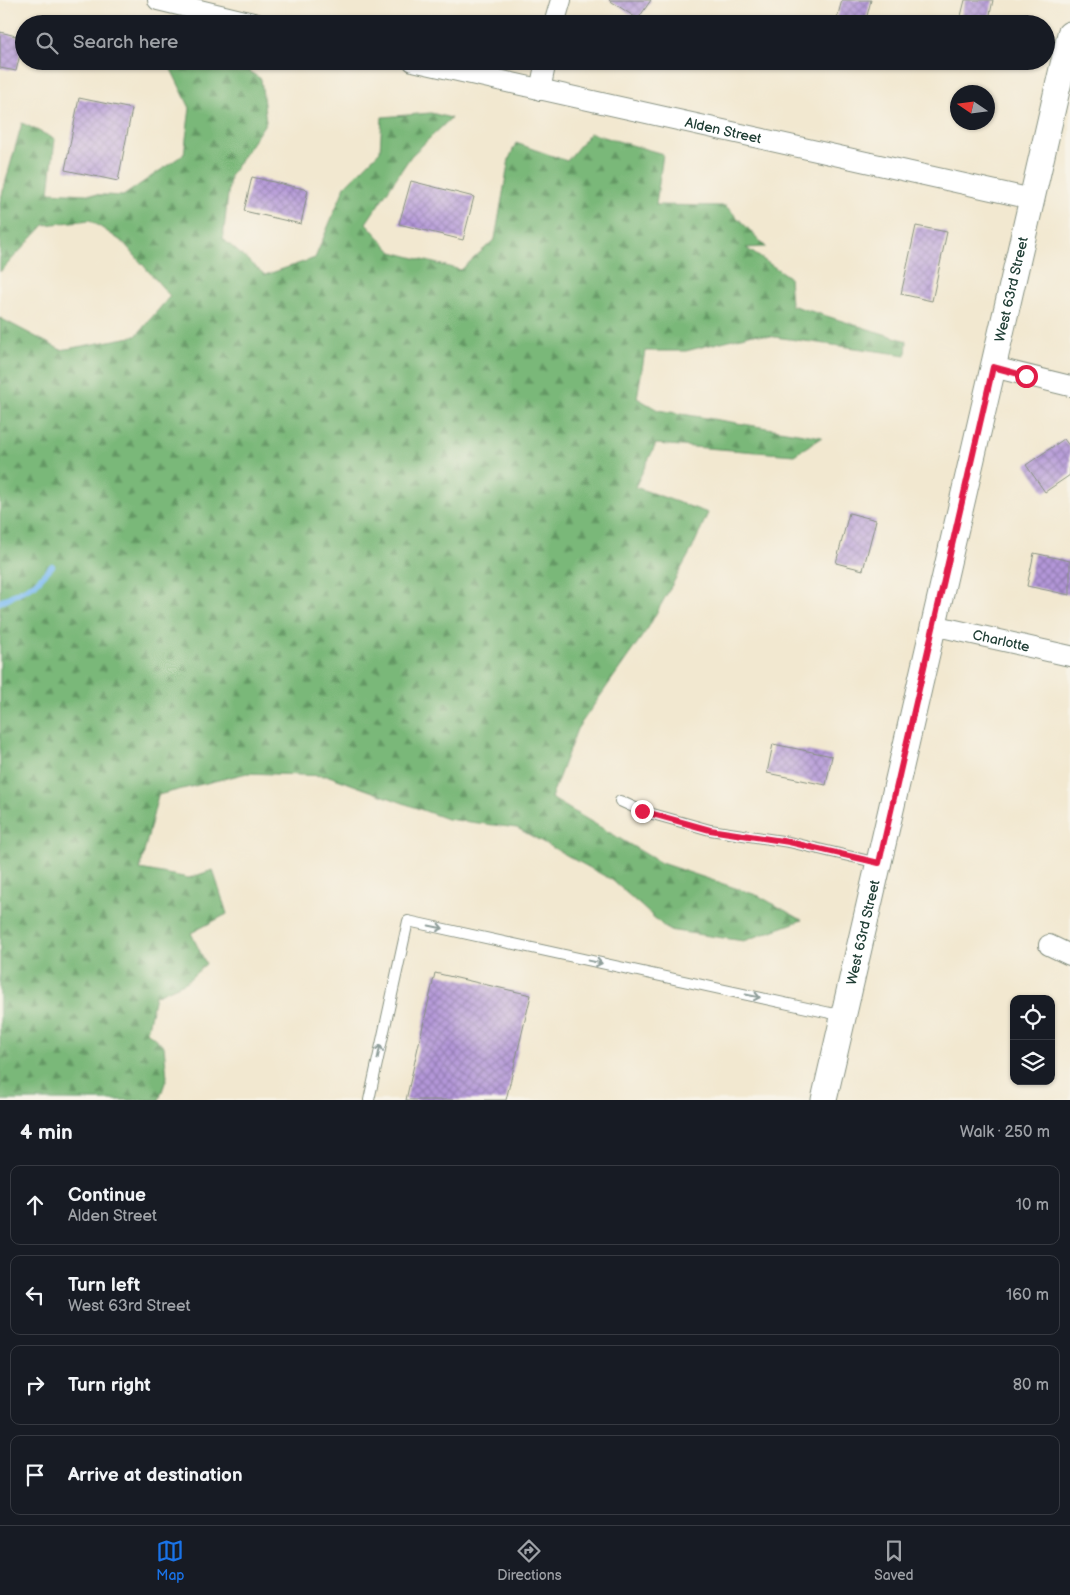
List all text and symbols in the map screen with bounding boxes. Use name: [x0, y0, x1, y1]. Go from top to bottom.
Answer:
search box: [15, 15, 1055, 70]
icon: search: [33, 29, 61, 57]
text: Search here: [73, 31, 178, 54]
north arrow: [950, 85, 995, 130]
street label: Alden Street: [683, 114, 764, 148]
street label: West 63rd Street: [991, 235, 1032, 344]
route start: [1015, 365, 1038, 388]
street label: Charlotte: [971, 626, 1031, 656]
route end: [631, 800, 654, 823]
street label: West 63rd Street: [843, 878, 884, 987]
one-way arrow: [427, 923, 443, 932]
one-way arrow: [586, 958, 602, 967]
one-way arrow: [745, 992, 761, 1001]
map controls: [1010, 995, 1055, 1085]
button: locate: [1010, 995, 1055, 1040]
button: layers: [1010, 1040, 1055, 1085]
one-way arrow: [375, 1045, 384, 1061]
text: 4 min: [20, 1120, 73, 1145]
text: Walk · 250 m: [960, 1123, 1050, 1142]
text: Continue: [68, 1184, 146, 1207]
icon: ahead: [21, 1191, 49, 1219]
text: 10 m: [1016, 1196, 1049, 1215]
text: Alden Street: [68, 1207, 157, 1226]
text: Turn left: [68, 1274, 140, 1297]
icon: left: [21, 1281, 49, 1309]
text: 160 m: [1006, 1286, 1049, 1305]
text: West 63rd Street: [68, 1297, 191, 1316]
icon: right: [21, 1371, 49, 1399]
text: Turn right: [68, 1374, 151, 1397]
text: 80 m: [1013, 1376, 1049, 1395]
icon: arrive: [21, 1461, 49, 1489]
text: Arrive at destination: [68, 1464, 243, 1487]
tab: Map: [156, 1537, 185, 1584]
tab: Directions: [497, 1537, 562, 1584]
tab: Saved: [874, 1537, 914, 1584]

